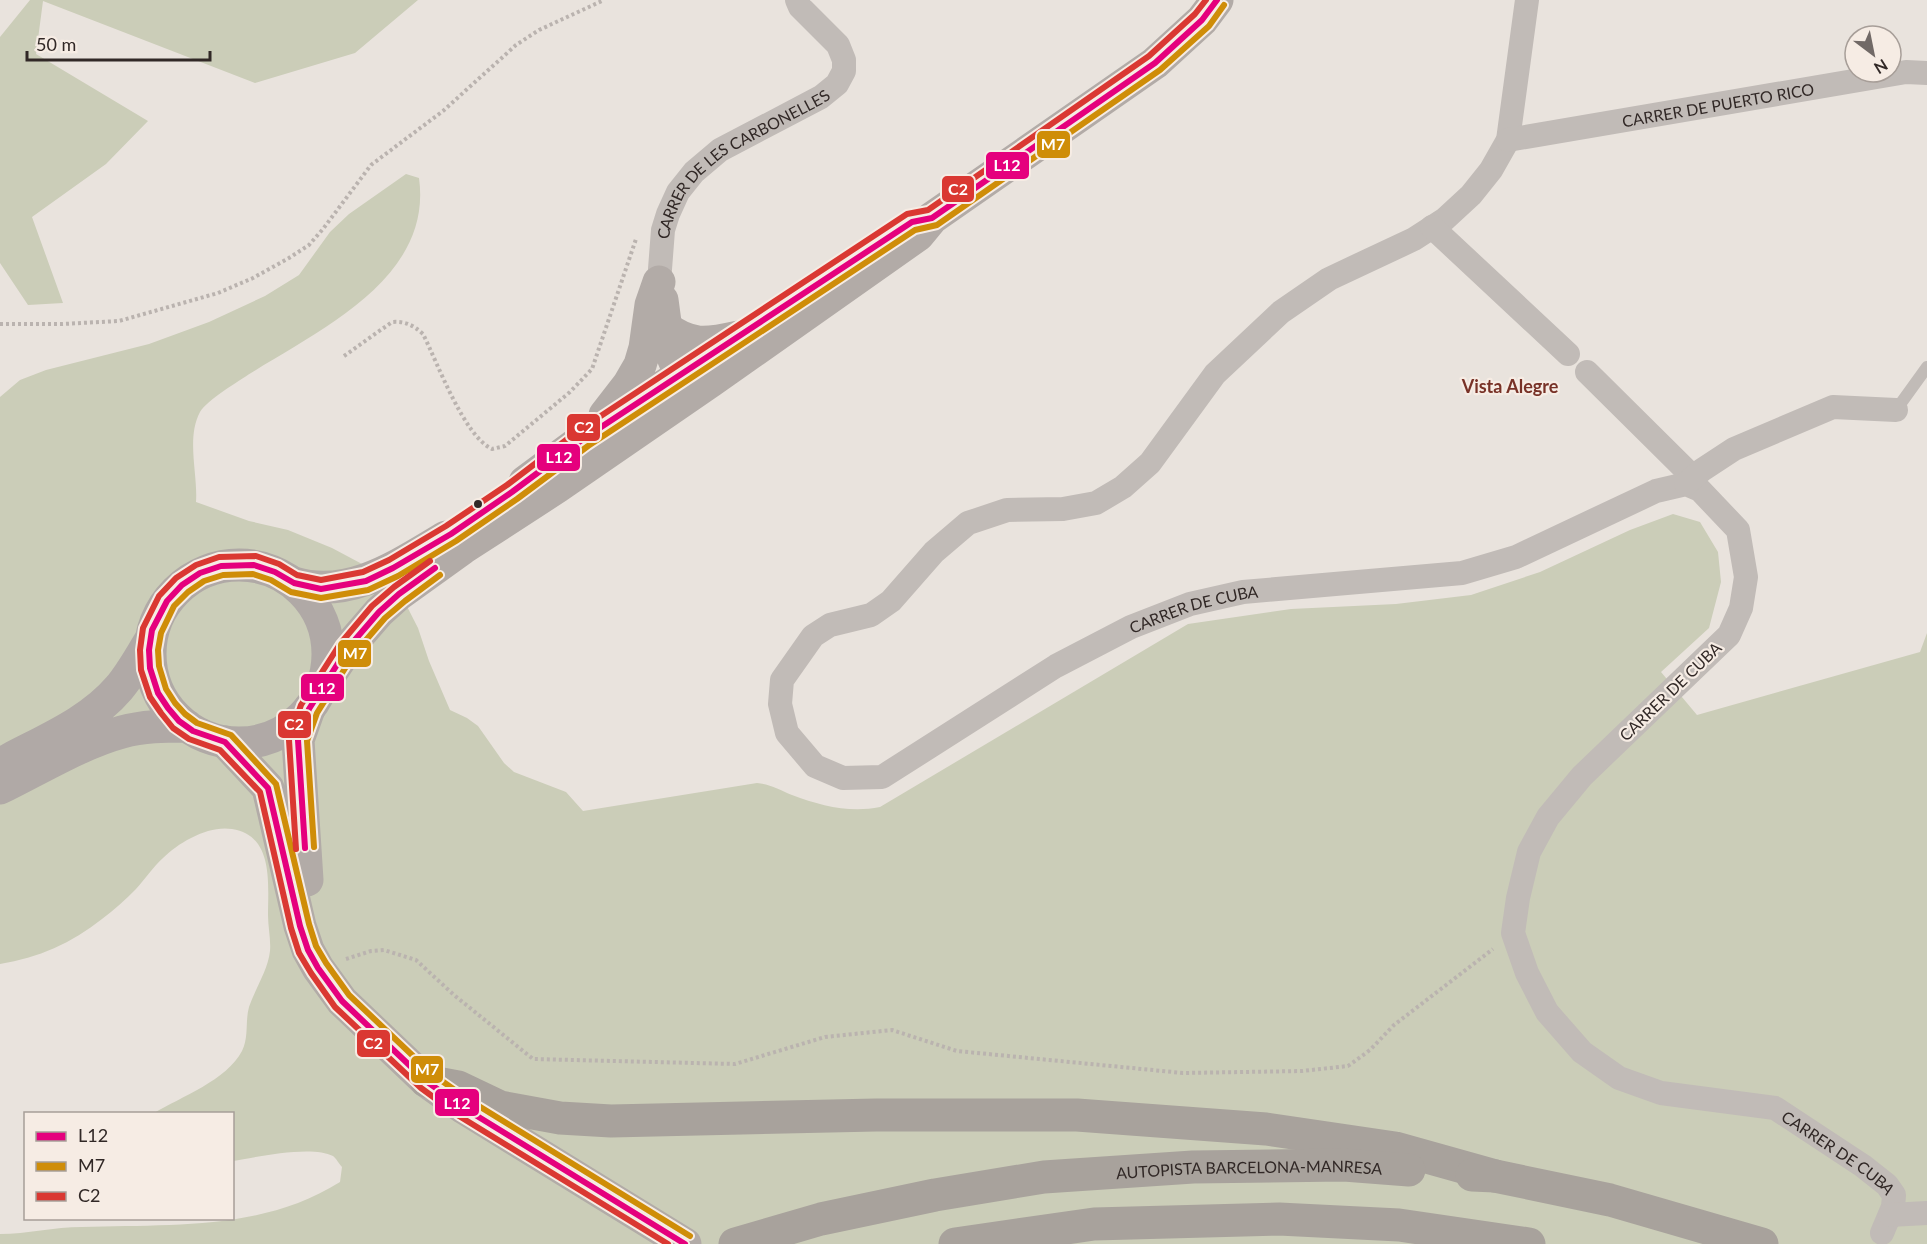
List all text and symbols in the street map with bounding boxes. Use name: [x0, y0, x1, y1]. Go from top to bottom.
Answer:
scale bar: [27, 24, 210, 62]
north arrow: [1843, 24, 1903, 84]
text: 50 m: [36, 33, 76, 55]
text: N: [1871, 56, 1891, 78]
street label: CARRER DE PUERTO RICO: [1621, 78, 1816, 130]
street label: CARRER DE LES CARBONELLES: [653, 85, 833, 240]
line badge: M7: [1036, 130, 1071, 159]
text: M7: [1041, 134, 1065, 153]
line badge: L12: [985, 151, 1030, 180]
text: L12: [994, 155, 1020, 174]
line badge: C2: [941, 175, 975, 203]
text: C2: [948, 179, 968, 198]
district label: Vista Alegre: [1461, 375, 1559, 397]
line badge: C2: [566, 413, 601, 442]
text: C2: [574, 417, 594, 436]
line badge: L12: [536, 443, 581, 472]
text: L12: [546, 447, 572, 466]
unlabelled marker: [472, 498, 484, 510]
street label: CARRER DE CUBA: [1126, 581, 1259, 636]
street label: CARRER DE CUBA: [1615, 638, 1725, 744]
line badge: M7: [337, 639, 372, 668]
text: M7: [343, 643, 367, 662]
line badge: L12: [300, 673, 345, 702]
text: L12: [309, 678, 335, 697]
line badge: C2: [277, 710, 312, 739]
text: C2: [284, 714, 304, 733]
line badge: C2: [356, 1029, 391, 1058]
text: C2: [363, 1033, 383, 1052]
line badge: M7: [410, 1055, 444, 1084]
text: M7: [415, 1059, 439, 1078]
line badge: L12: [434, 1088, 480, 1117]
text: L12: [444, 1093, 470, 1112]
street label: CARRER DE CUBA: [1779, 1106, 1900, 1198]
legend: [24, 1112, 234, 1220]
text: L12: [78, 1124, 108, 1146]
text: M7: [78, 1154, 105, 1176]
street label: AUTOPISTA BARCELONA-MANRESA: [1115, 1156, 1383, 1182]
text: C2: [78, 1184, 100, 1206]

